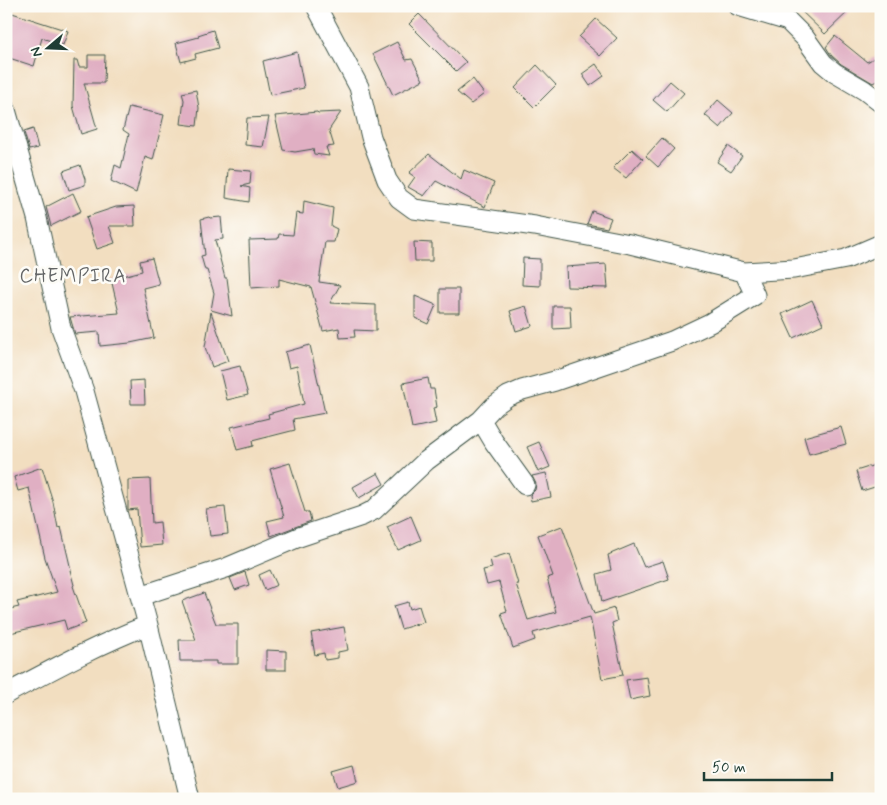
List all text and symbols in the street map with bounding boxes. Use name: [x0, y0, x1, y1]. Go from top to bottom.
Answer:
north arrow: [22, 22, 72, 72]
text: N: [27, 45, 47, 59]
district label: CHEMPIRA: [19, 264, 127, 289]
scale bar: [704, 750, 832, 782]
text: 50 m: [712, 758, 746, 778]

